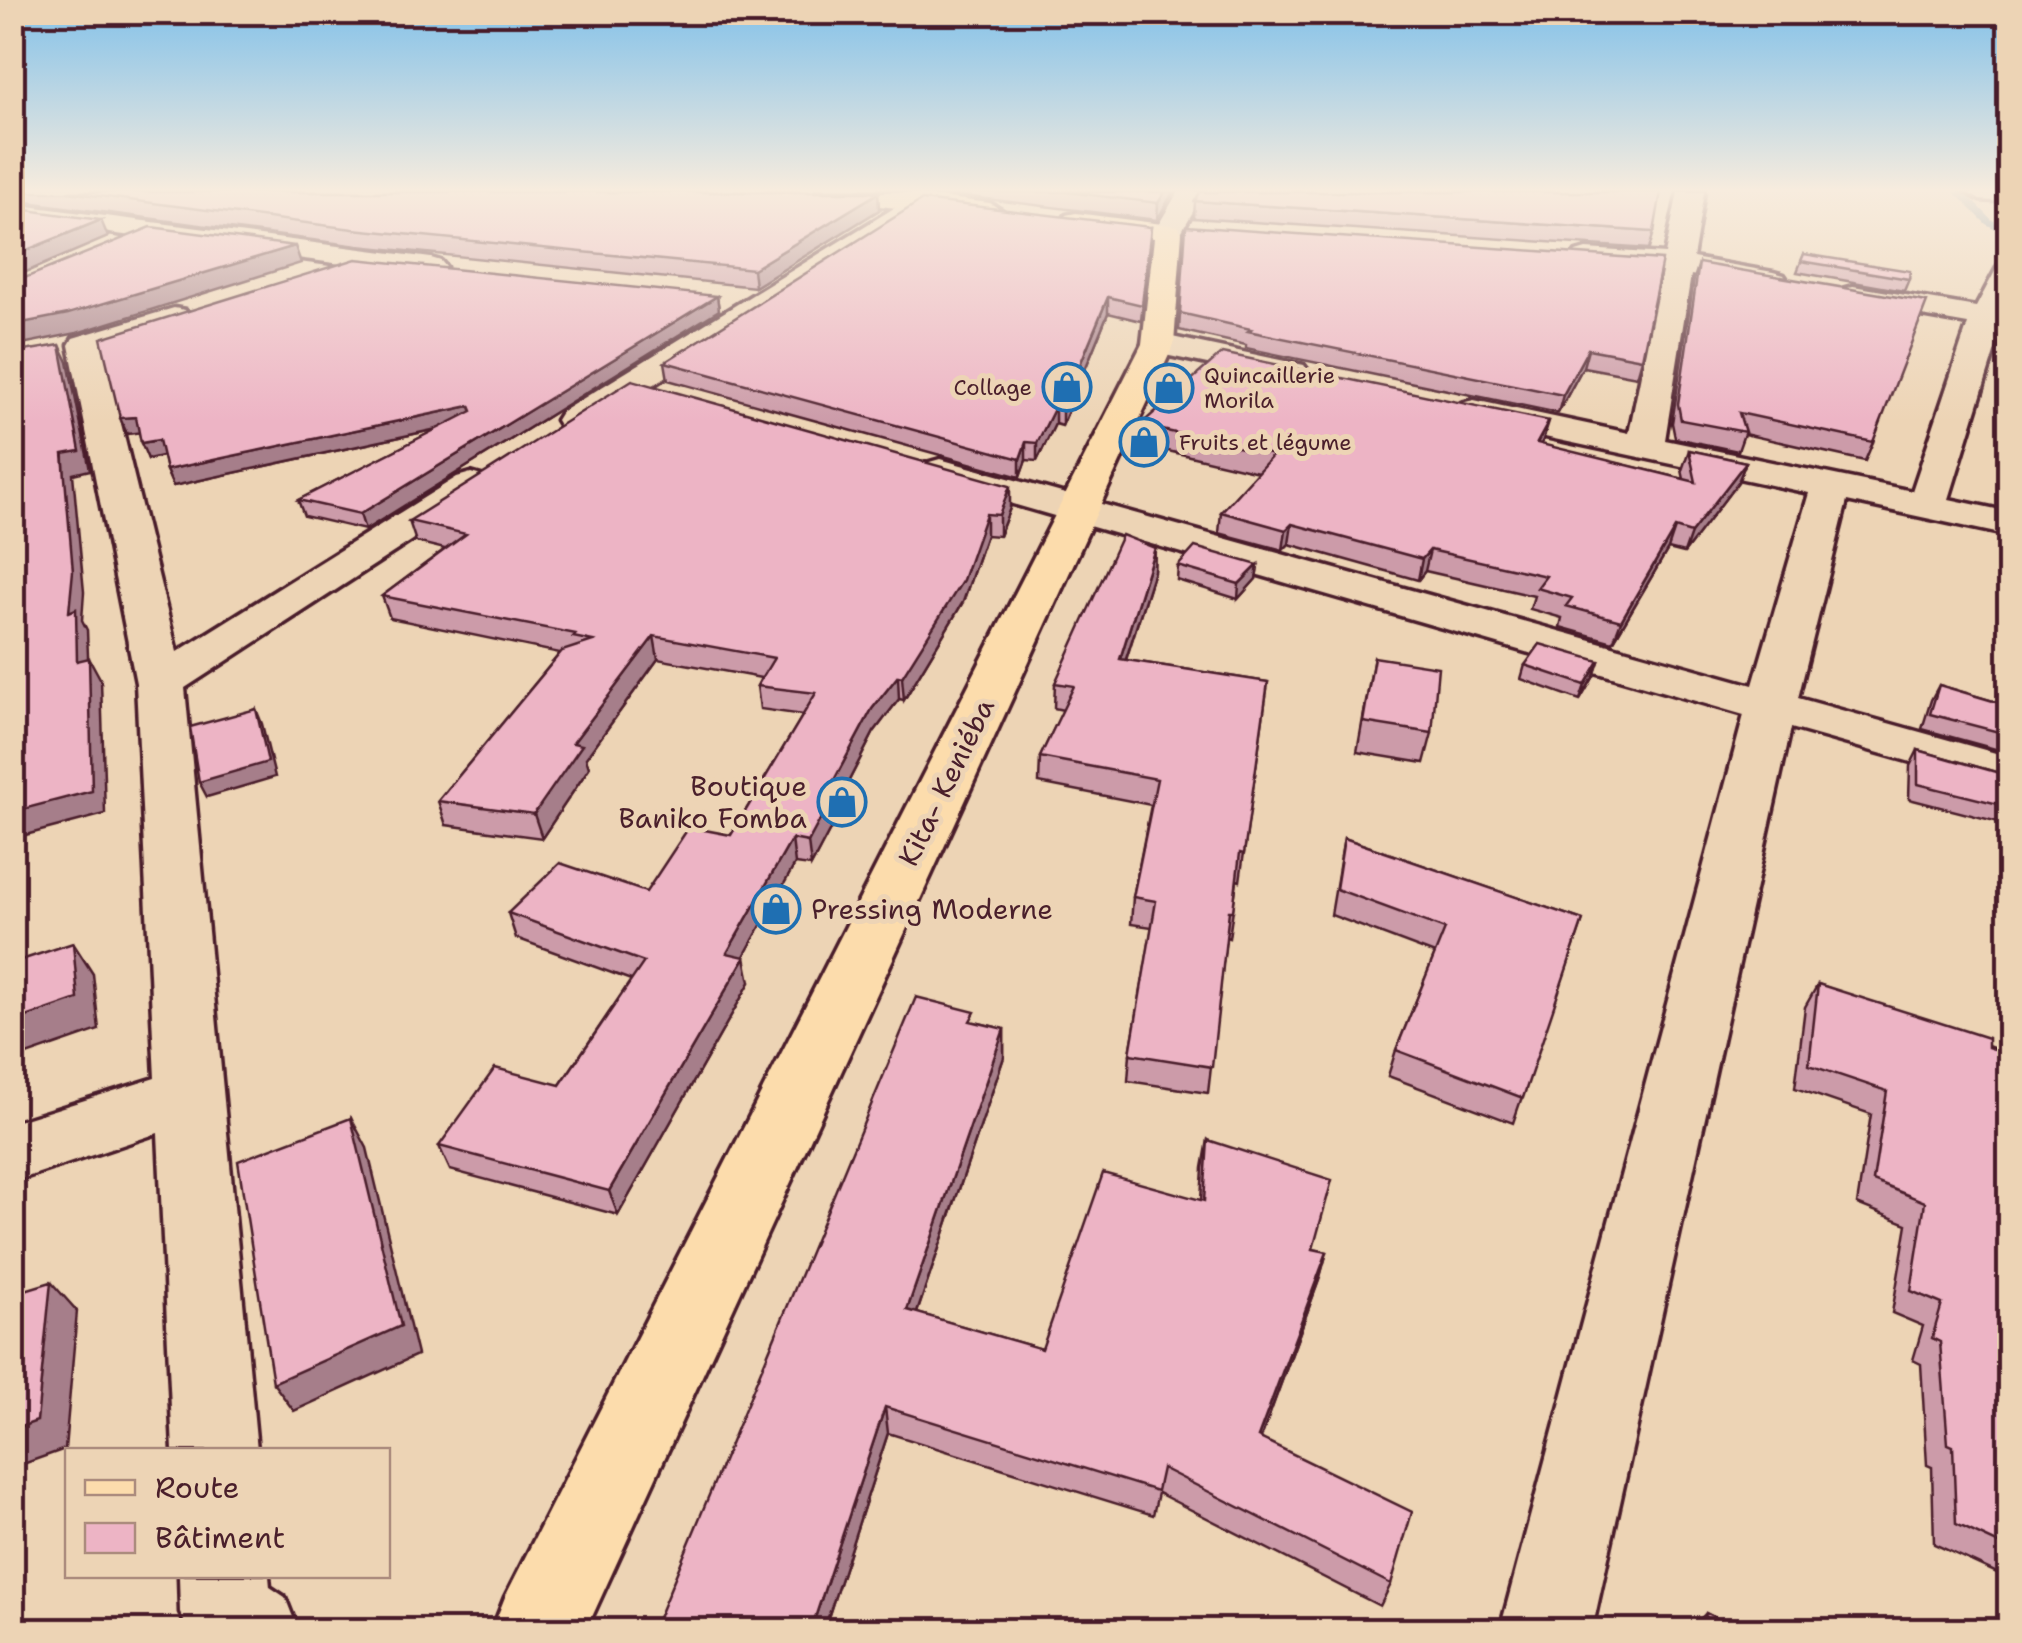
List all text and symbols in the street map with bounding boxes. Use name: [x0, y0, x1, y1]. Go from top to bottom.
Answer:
shop icon: Collage: [1041, 361, 1093, 413]
place label: Quincaillerie Morila: [1204, 361, 1335, 415]
shop icon: Quincaillerie Morila: [1143, 362, 1195, 414]
place label: Collage: [953, 373, 1032, 402]
shop icon: Fruits et légume: [1118, 416, 1170, 468]
place label: Fruits et légume: [1179, 428, 1352, 457]
street label: Kita- Keniéba: [889, 692, 1003, 872]
place label: Boutique Baniko Fomba: [619, 767, 807, 837]
shop icon: Boutique Baniko Fomba: [816, 776, 868, 828]
shop icon: Pressing Moderne: [750, 883, 802, 935]
place label: Pressing Moderne: [811, 890, 1053, 928]
legend: [65, 1448, 390, 1578]
text: Route: [155, 1467, 239, 1508]
text: Bâtiment: [155, 1517, 285, 1558]

